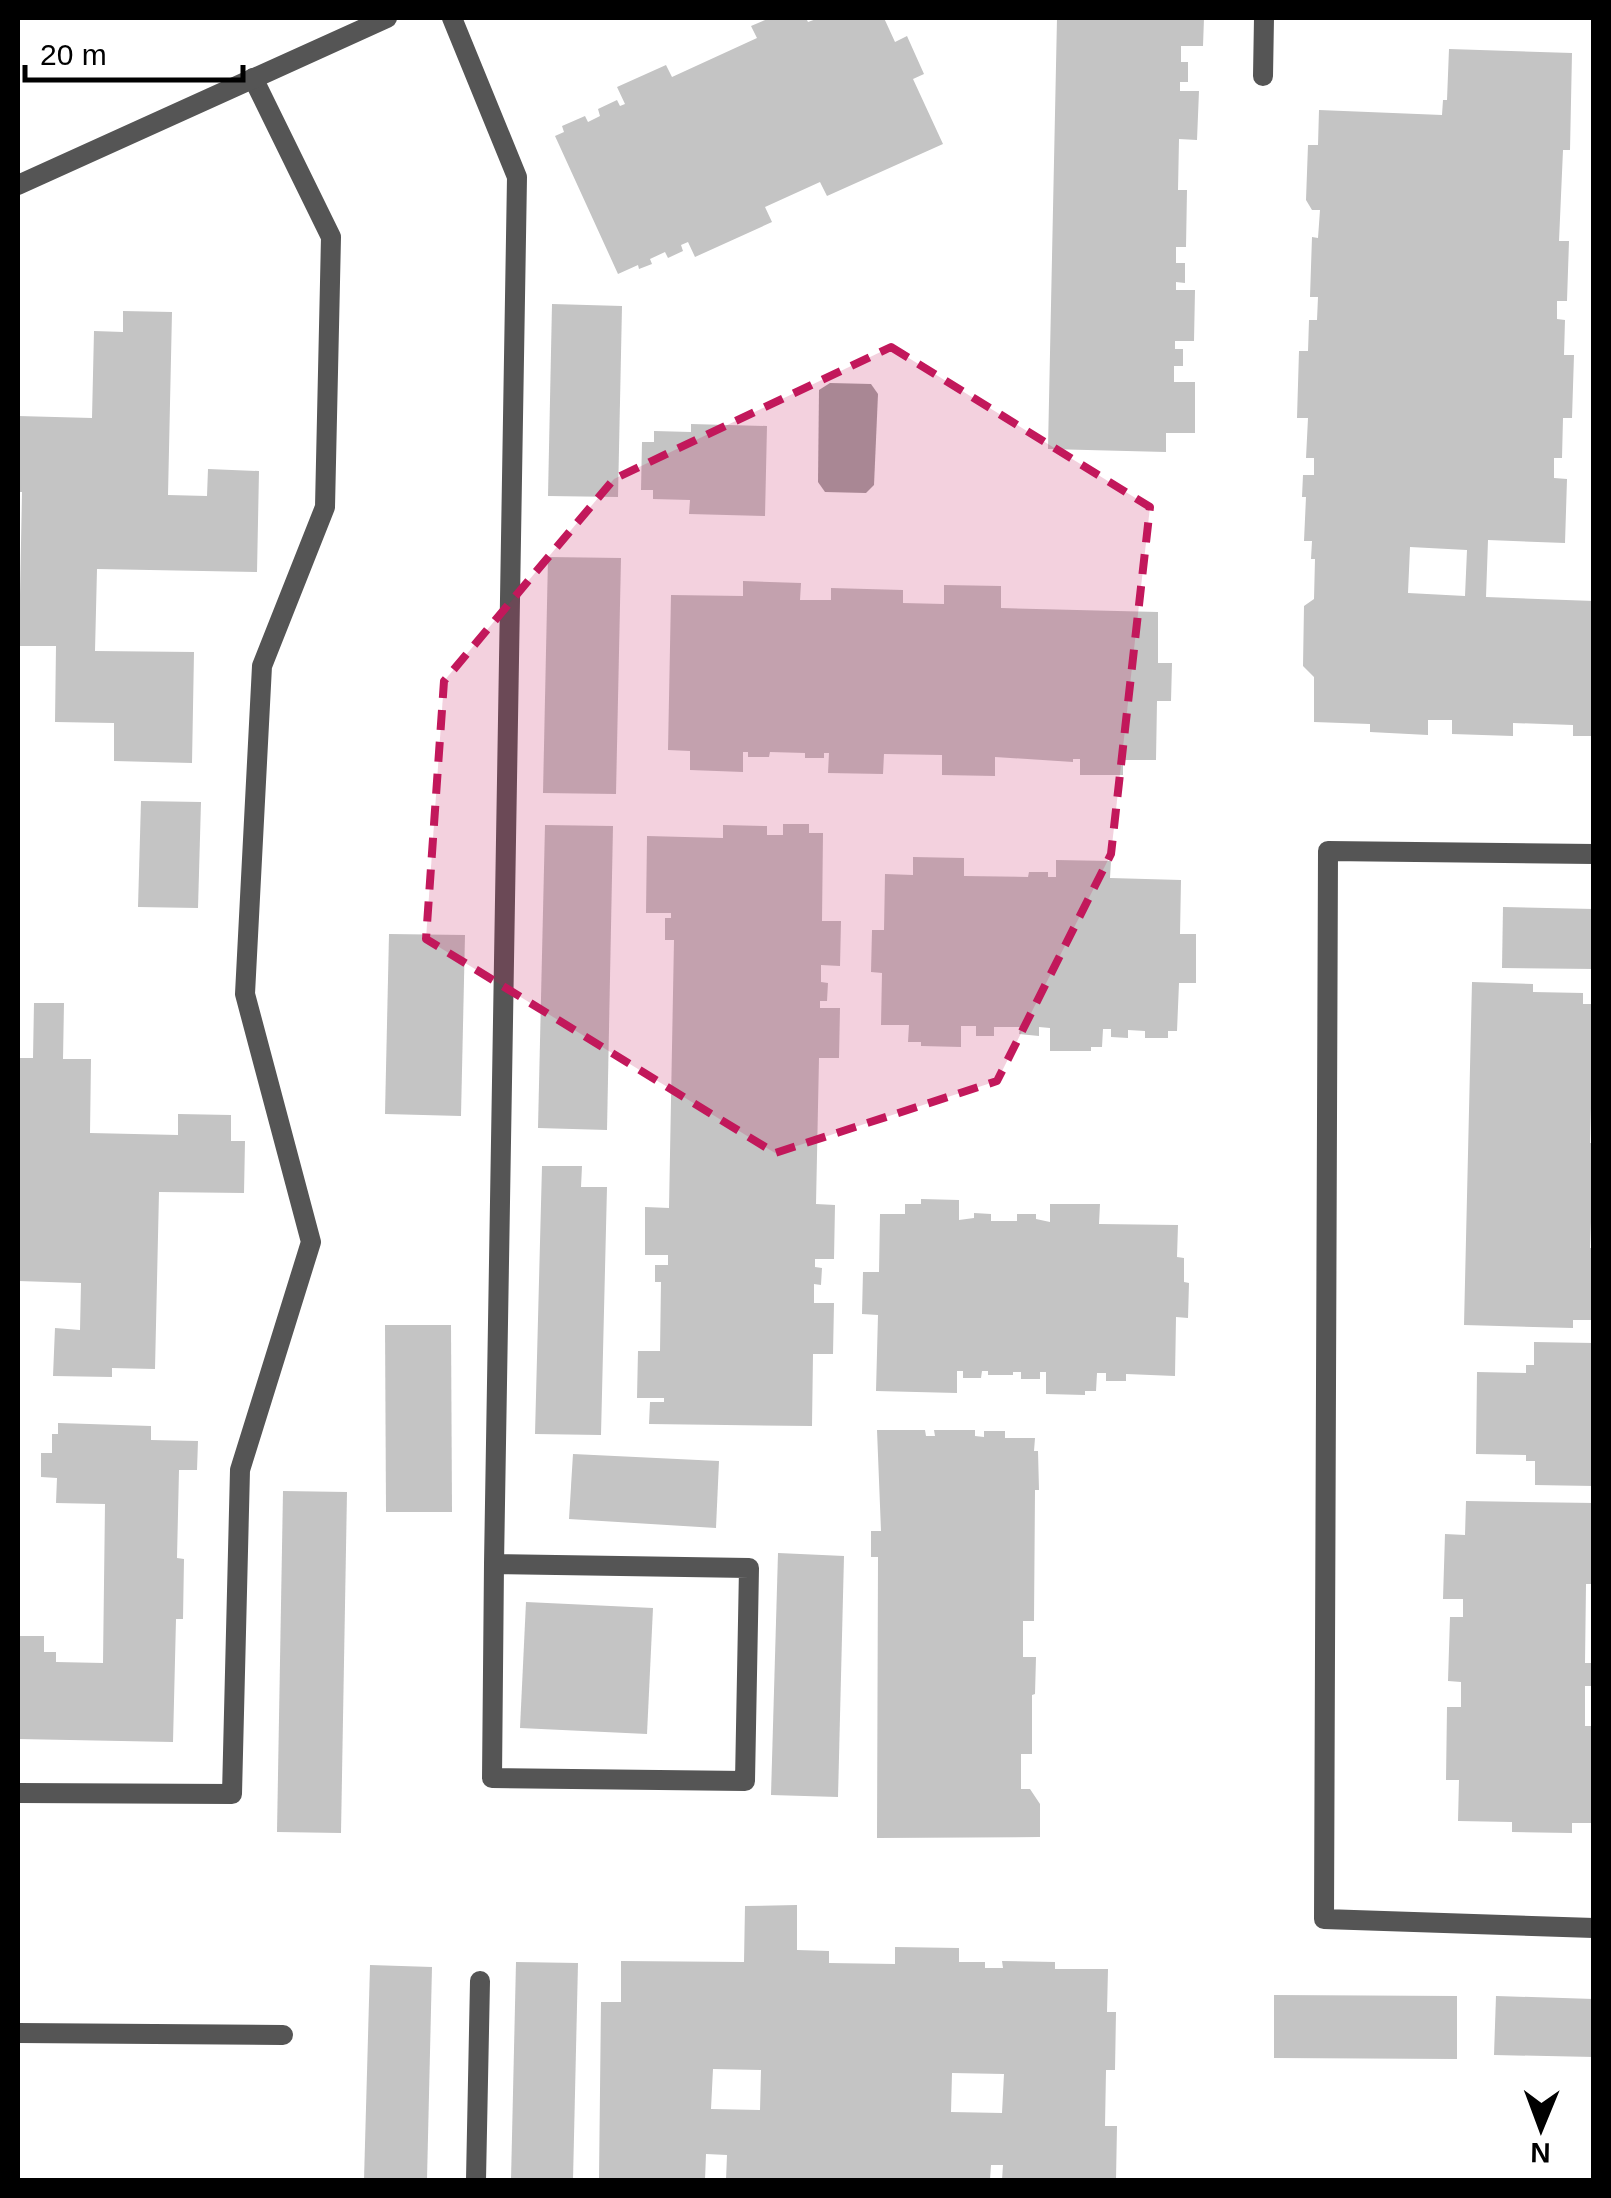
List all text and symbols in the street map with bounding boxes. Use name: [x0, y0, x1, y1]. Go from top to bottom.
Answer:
scale bar: [25, 20, 242, 82]
text: 20 m: [40, 38, 107, 71]
north arrow: [1491, 2078, 1591, 2178]
text: N: [1530, 2137, 1551, 2168]

